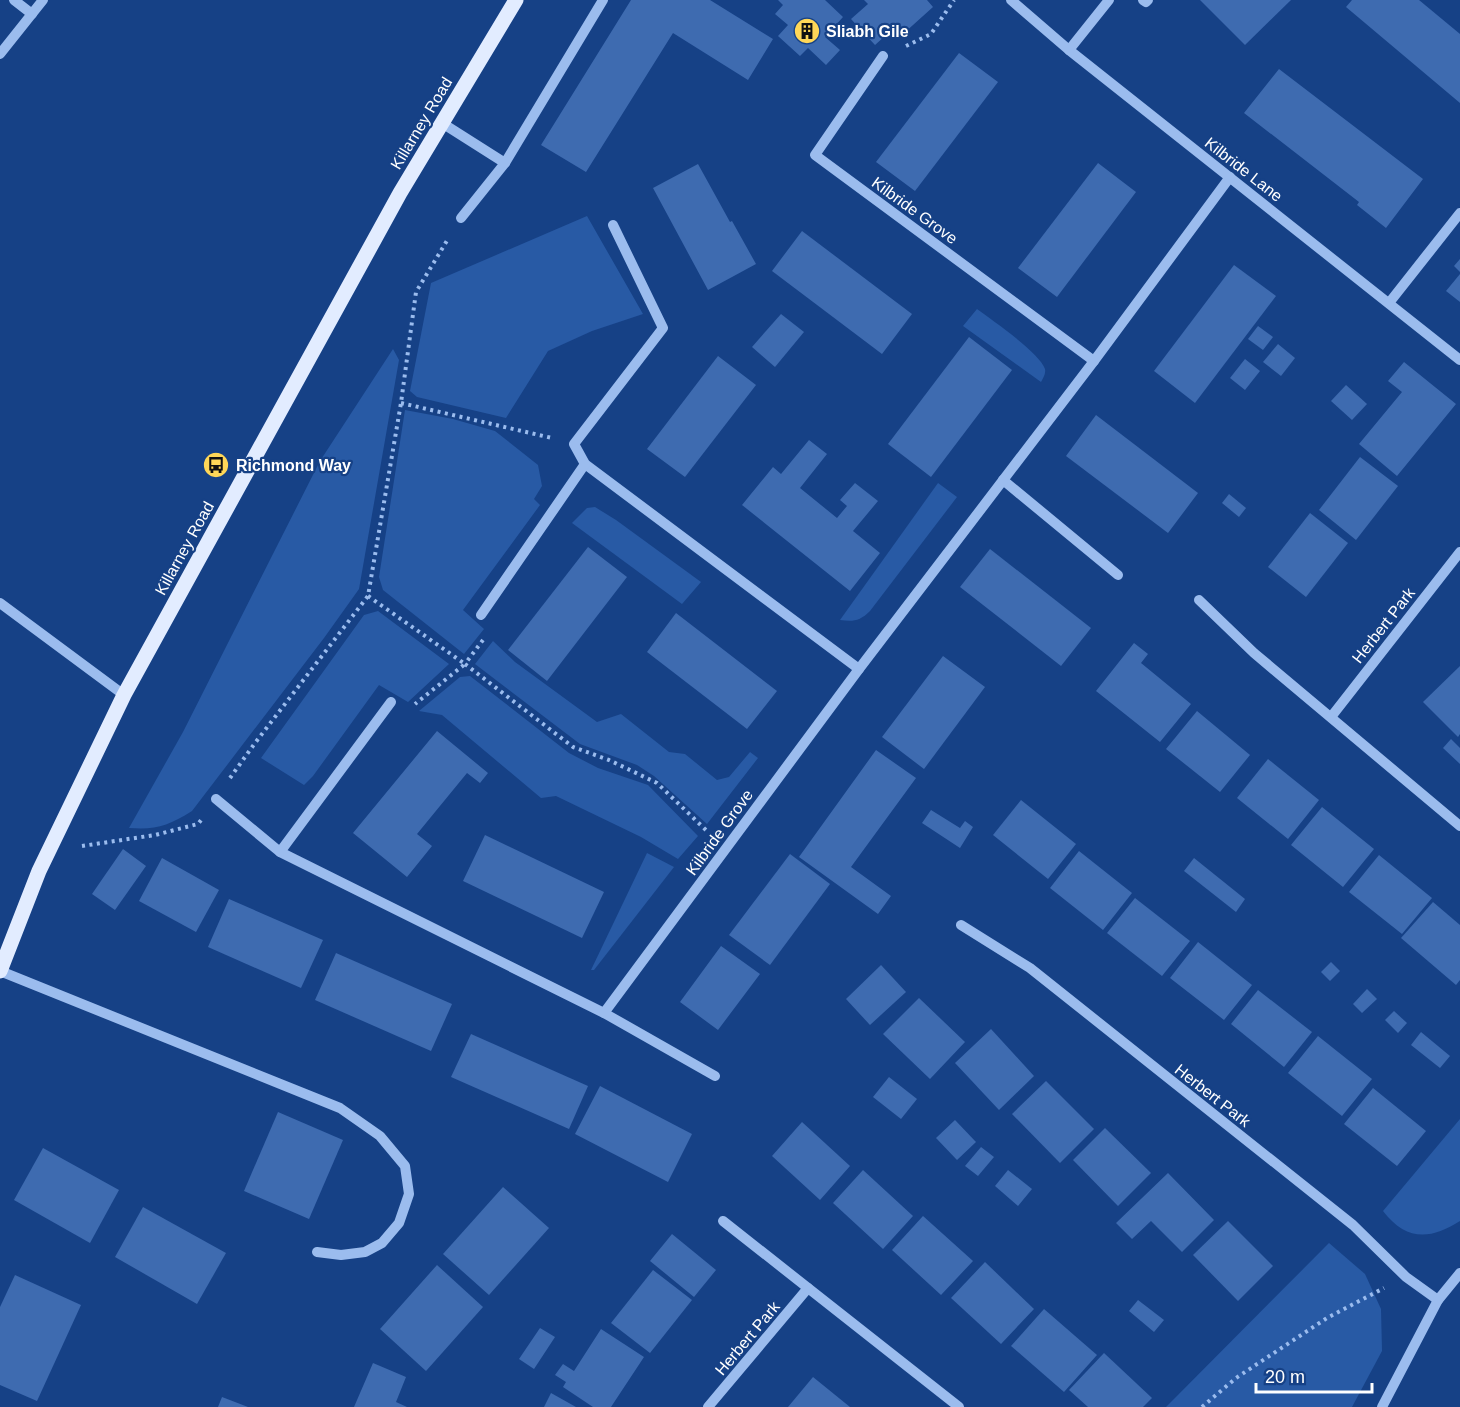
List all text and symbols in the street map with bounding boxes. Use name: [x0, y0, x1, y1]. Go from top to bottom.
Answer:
building icon: Sliabh Gile: [792, 16, 822, 46]
place label: Sliabh Gile: [826, 23, 909, 40]
street label: Killarney Road: [387, 74, 456, 172]
street label: Kilbride Lane: [1202, 134, 1286, 205]
street label: Kilbride Grove: [869, 174, 961, 247]
bus stop icon: Richmond Way: [201, 450, 231, 480]
place label: Richmond Way: [236, 457, 351, 474]
street label: Killarney Road: [152, 499, 217, 598]
street label: Herbert Park: [1349, 584, 1419, 666]
street label: Kilbride Grove: [683, 786, 756, 878]
street label: Herbert Park: [1172, 1061, 1254, 1131]
street label: Herbert Park: [712, 1297, 784, 1379]
scale bar: [1256, 1356, 1372, 1394]
text: 20 m: [1265, 1367, 1305, 1387]

